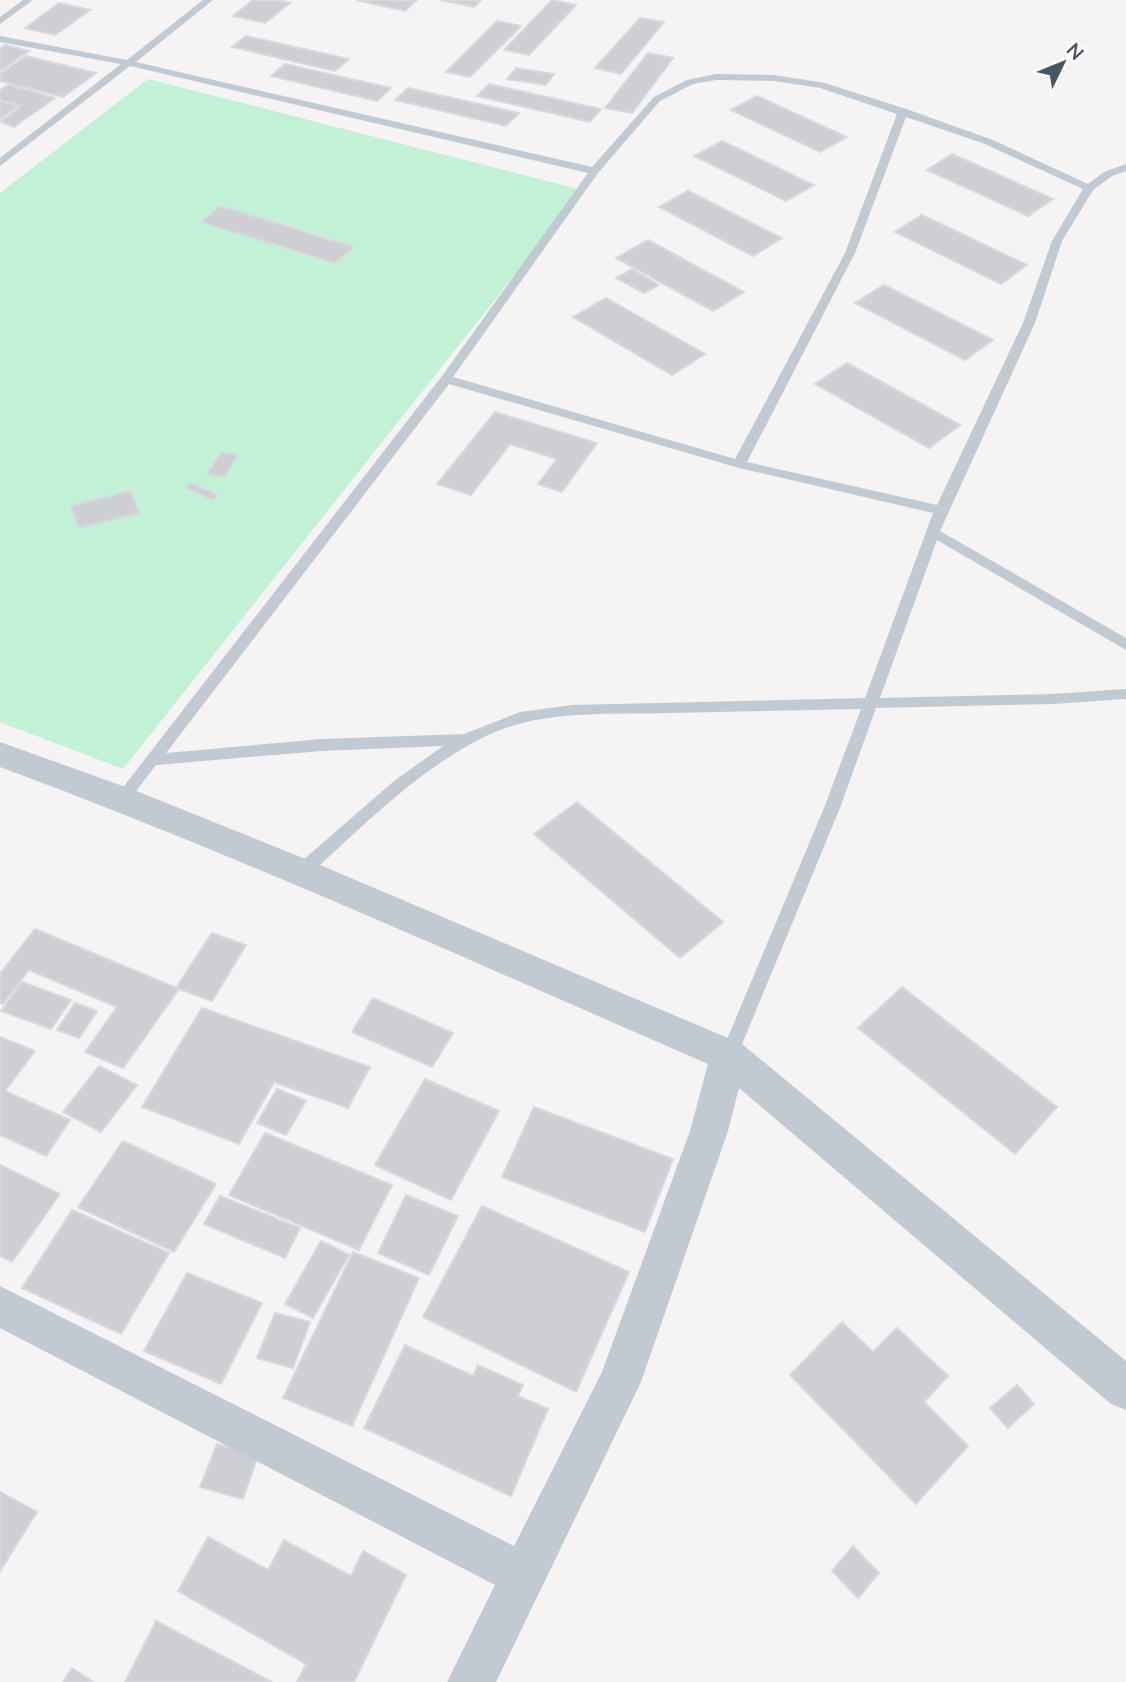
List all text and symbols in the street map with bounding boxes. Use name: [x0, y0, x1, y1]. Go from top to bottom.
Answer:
north arrow: [1028, 28, 1098, 98]
text: N: [1062, 38, 1089, 64]

